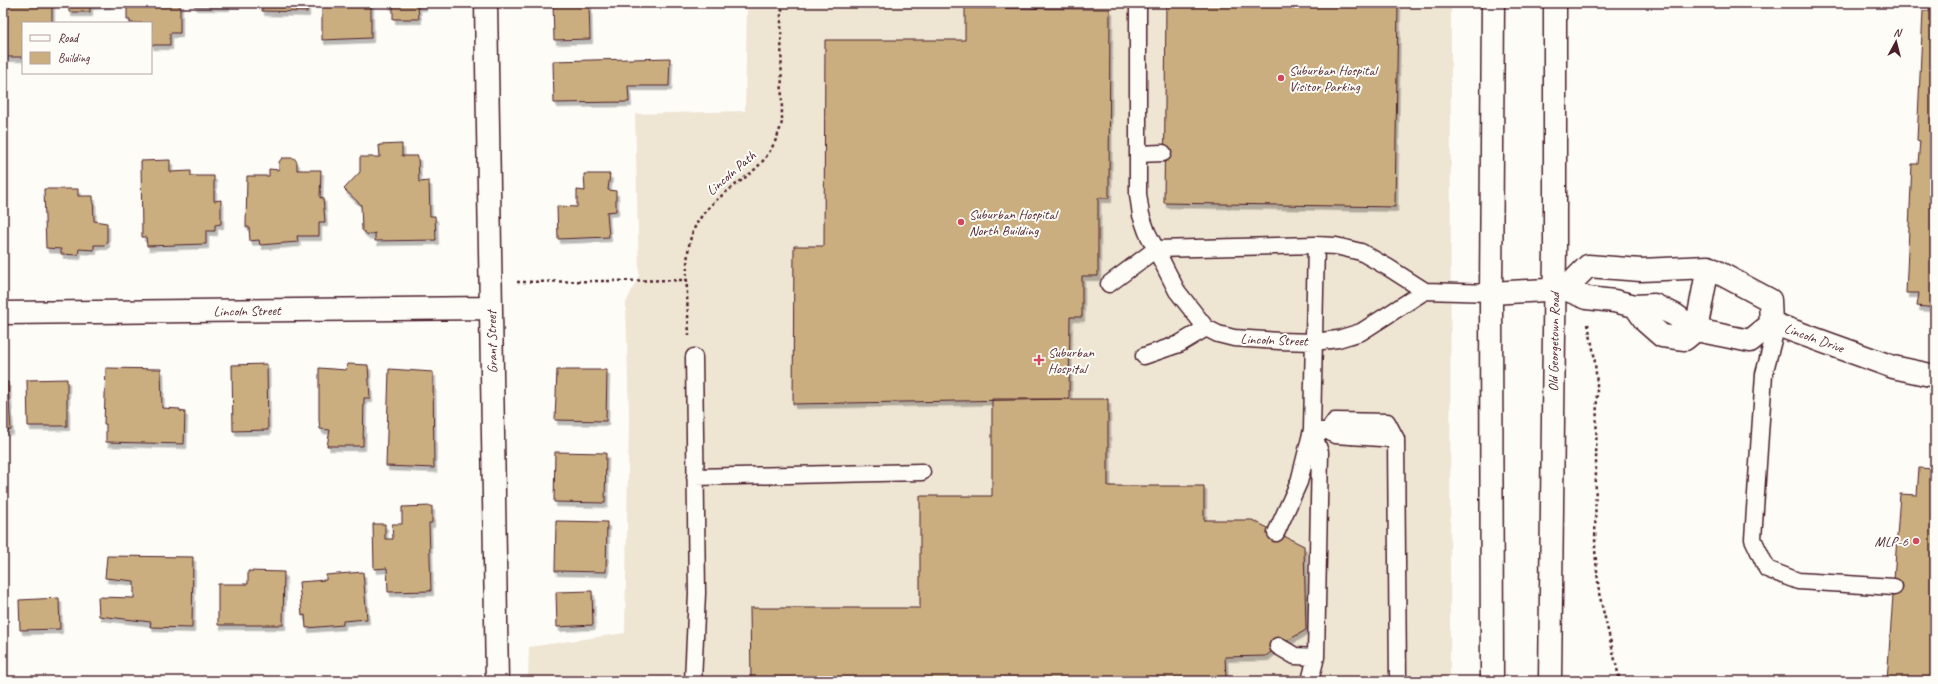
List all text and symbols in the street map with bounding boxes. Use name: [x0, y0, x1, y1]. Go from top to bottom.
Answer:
legend: [22, 22, 152, 74]
north arrow: [1876, 22, 1916, 62]
text: N: [1893, 25, 1904, 40]
text: Road: [58, 30, 80, 46]
text: Building: [58, 50, 90, 66]
place label: Suburban Hospital Visitor Parking: [1289, 62, 1379, 95]
marker: Suburban Hospital Visitor Parking: [1276, 73, 1286, 83]
street label: Lincoln Path: [703, 147, 760, 199]
place label: Suburban Hospital North Building: [969, 206, 1059, 239]
marker: Suburban Hospital North Building: [956, 217, 966, 227]
street label: Old Georgetown Road: [1545, 290, 1563, 392]
street label: Lincoln Street: [213, 302, 282, 320]
street label: Grant Street: [483, 308, 501, 373]
street label: Lincoln Drive: [1782, 319, 1847, 357]
street label: Lincoln Street: [1240, 330, 1309, 350]
place label: Suburban Hospital: [1048, 344, 1095, 377]
marker: Suburban Hospital: [1033, 354, 1045, 366]
place label: MLP-6: [1875, 533, 1909, 550]
marker: MLP-6: [1911, 536, 1921, 546]

